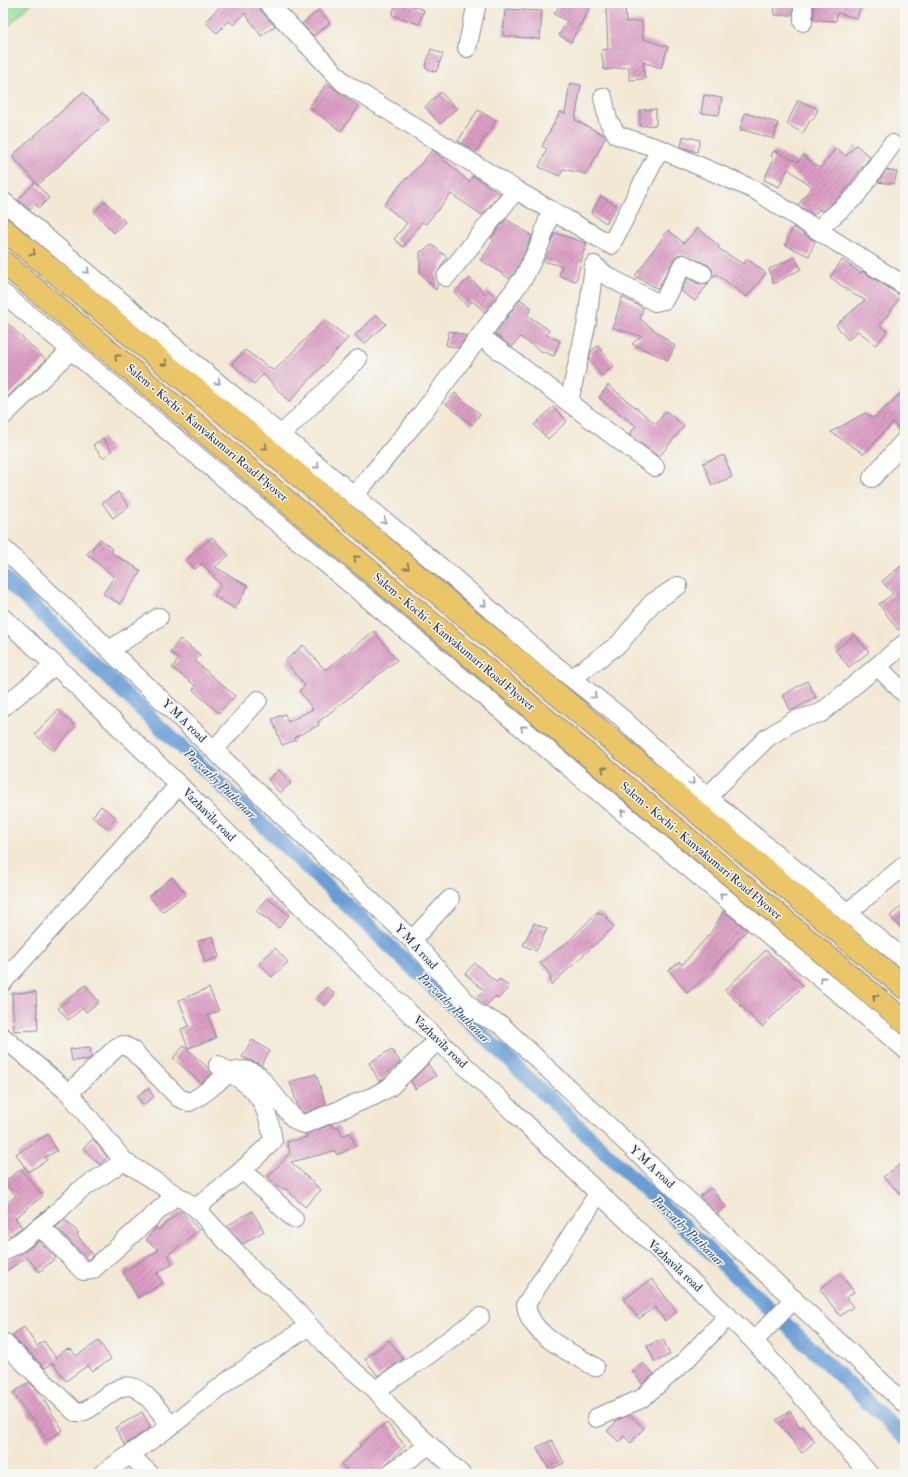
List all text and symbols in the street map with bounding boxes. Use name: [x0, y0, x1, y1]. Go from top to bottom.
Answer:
one-way arrow: [29, 249, 36, 256]
one-way arrow: [82, 266, 90, 273]
one-way arrow: [115, 354, 122, 361]
one-way arrow: [161, 359, 168, 366]
street label: Salem - Kochi - Kanyakumari Road Flyover: [123, 361, 291, 506]
one-way arrow: [213, 378, 220, 385]
one-way arrow: [260, 442, 268, 449]
one-way arrow: [313, 461, 320, 468]
one-way arrow: [380, 516, 387, 523]
one-way arrow: [353, 556, 360, 563]
one-way arrow: [403, 562, 410, 569]
street label: Salem - Kochi - Kanyakumari Road Flyover: [370, 570, 538, 715]
one-way arrow: [479, 599, 487, 607]
one-way arrow: [590, 692, 597, 699]
street label: Y M A road: [159, 696, 209, 746]
one-way arrow: [521, 725, 528, 732]
water label: Parvathy Puthanar: [180, 745, 260, 823]
one-way arrow: [601, 767, 609, 774]
one-way arrow: [687, 778, 694, 785]
street label: Salem - Kochi - Kanyakumari Road Flyover: [617, 779, 785, 924]
street label: Vazhavila road: [179, 785, 239, 845]
one-way arrow: [620, 809, 627, 816]
one-way arrow: [720, 893, 727, 900]
street label: Y M A road: [391, 921, 441, 973]
water label: Parvathy Puthanar: [414, 969, 494, 1047]
one-way arrow: [819, 976, 826, 983]
one-way arrow: [872, 994, 880, 1001]
street label: Vazhavila road: [410, 1013, 470, 1071]
street label: Y M A road: [626, 1142, 678, 1192]
water label: Parvathy Puthanar: [648, 1192, 728, 1270]
street label: Vazhavila road: [645, 1237, 705, 1295]

